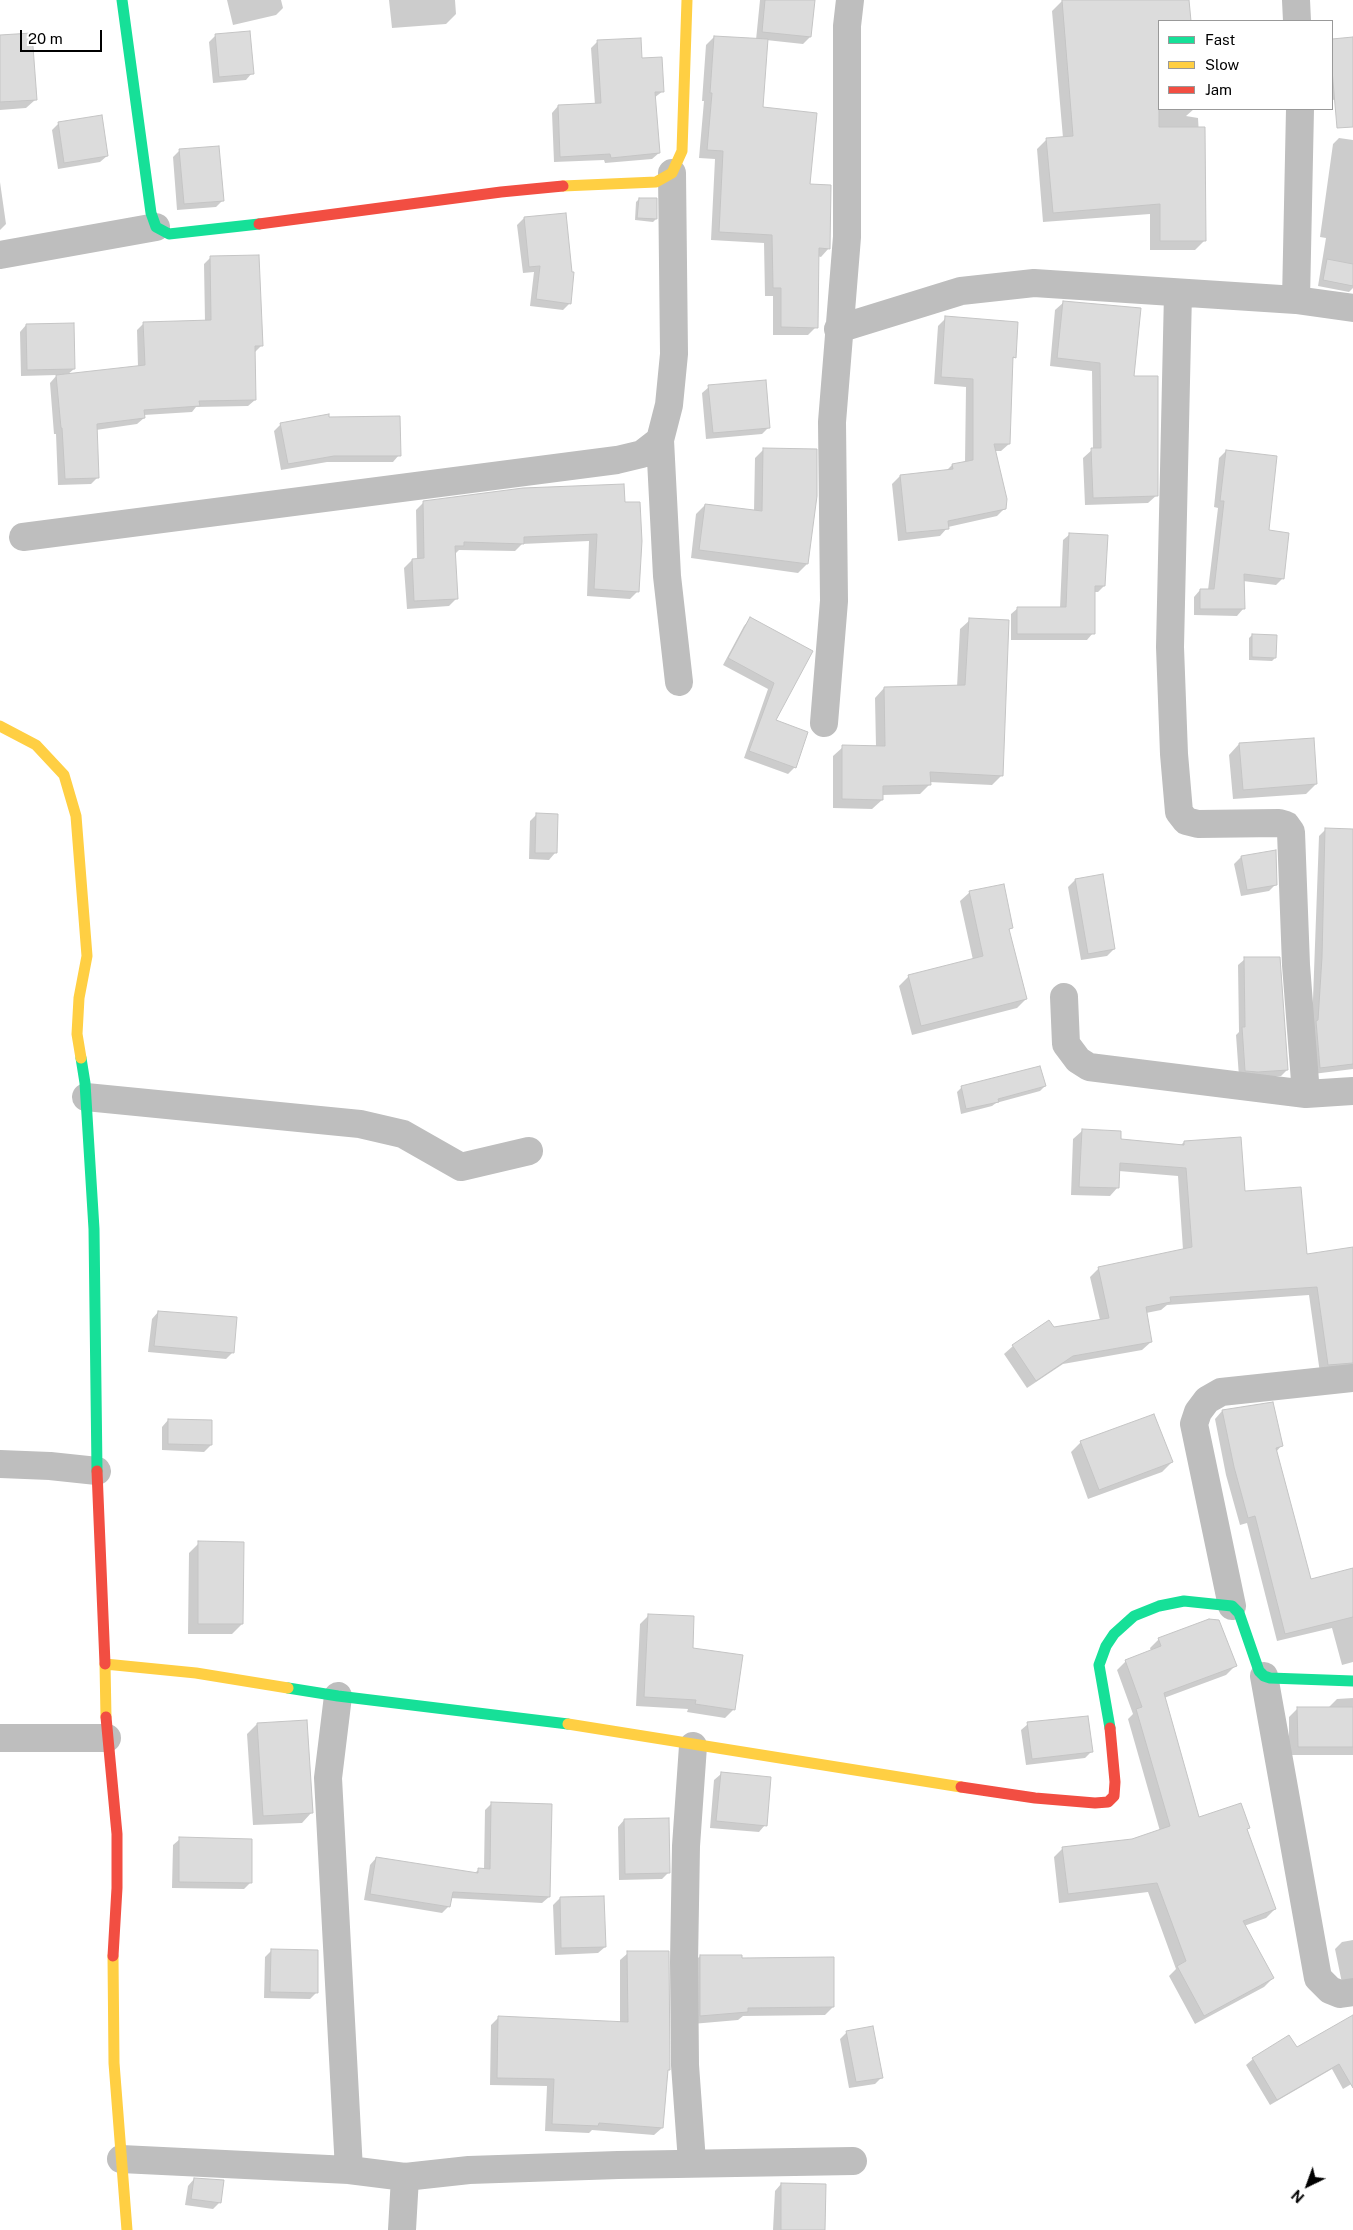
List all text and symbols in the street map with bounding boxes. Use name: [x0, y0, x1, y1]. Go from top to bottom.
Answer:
scale bar: [22, 20, 105, 52]
legend: [1158, 20, 1333, 110]
text: 20 m: [28, 30, 63, 47]
text: Fast: [1205, 31, 1235, 48]
text: Slow: [1205, 56, 1239, 73]
text: Jam: [1205, 81, 1232, 98]
north arrow: [1283, 2160, 1333, 2210]
text: N: [1289, 2187, 1307, 2206]

